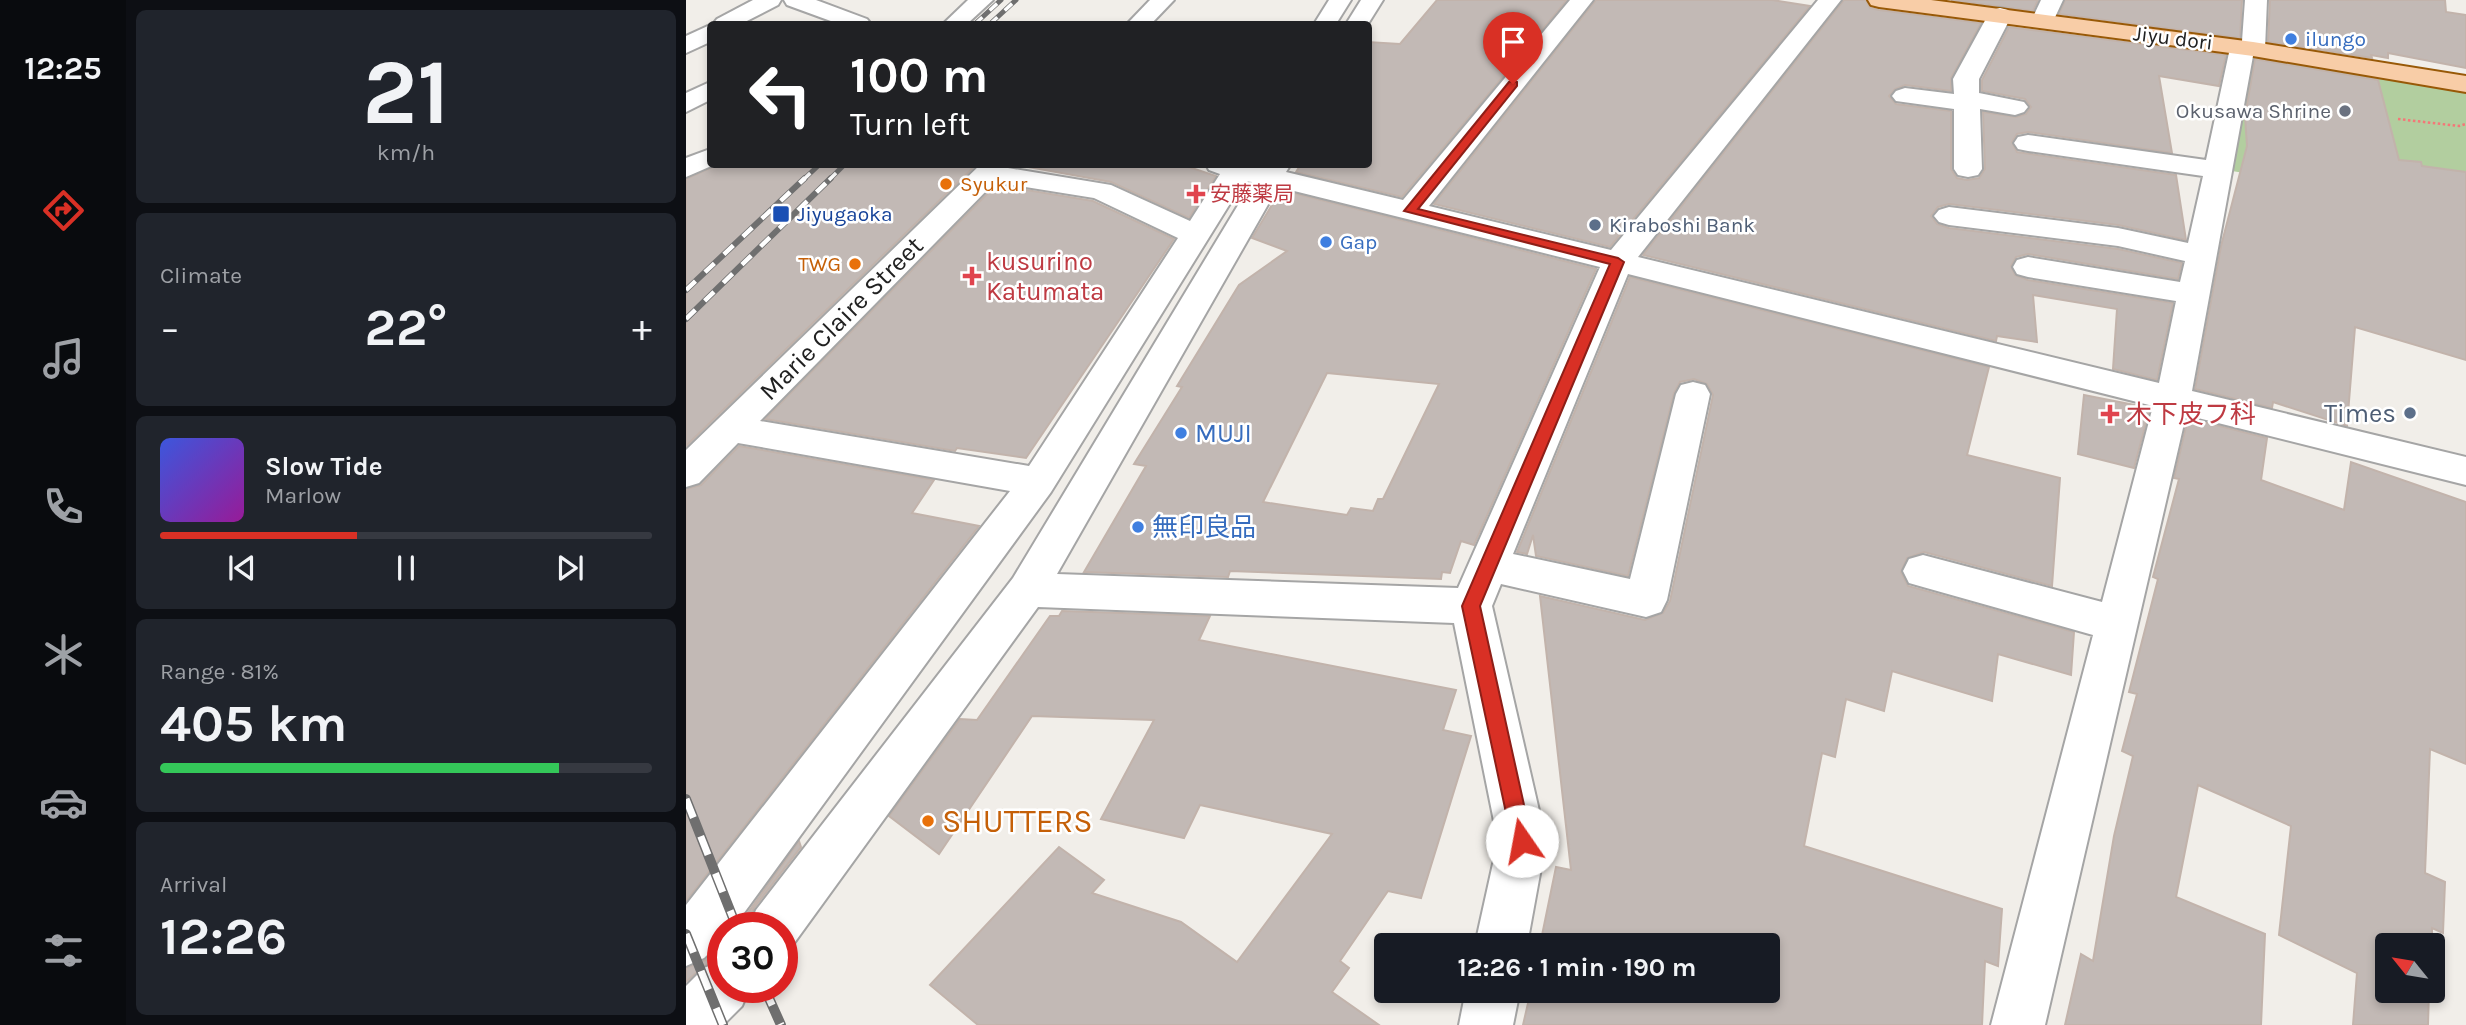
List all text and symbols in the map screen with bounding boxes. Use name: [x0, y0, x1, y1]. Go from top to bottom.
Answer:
pin: [1483, 12.0, 1543, 84]
street label: Jiyu dori: [2132, 21, 2214, 55]
icon: arrive: [1494, 23, 1532, 61]
place label: ilungo: [2305, 27, 2366, 51]
marker: ilungo: [2283, 31, 2299, 47]
text: 21: [362, 40, 450, 146]
text: 100 m: [850, 47, 988, 104]
icon: left: [735, 49, 826, 140]
text: 12:25: [24, 50, 102, 87]
place label: Okusawa Shrine: [2176, 99, 2331, 123]
marker: Okusawa Shrine: [2337, 103, 2353, 119]
text: Turn left: [850, 106, 970, 143]
text: km/h: [377, 139, 435, 166]
place label: Syukur: [960, 172, 1028, 196]
marker: Syukur: [938, 176, 954, 192]
place label: 安藤薬局: [1210, 182, 1294, 206]
icon: directions: [39, 186, 88, 235]
marker: 安藤薬局: [1188, 186, 1204, 202]
place label: Jiyugaoka: [797, 202, 893, 226]
marker: Jiyugaoka: [771, 204, 791, 224]
place label: Kiraboshi Bank: [1609, 213, 1755, 237]
marker: Kiraboshi Bank: [1587, 217, 1603, 233]
street label: Marie Claire Street: [753, 230, 930, 407]
place label: Gap: [1340, 230, 1377, 254]
marker: Gap: [1318, 234, 1334, 250]
place label: kusurino Katumata: [986, 246, 1104, 307]
place label: TWG: [798, 252, 841, 276]
marker: TWG: [847, 256, 863, 272]
text: Climate: [160, 262, 242, 289]
marker: kusurino Katumata: [964, 268, 980, 284]
text: 22°: [364, 297, 448, 358]
text: −: [160, 306, 180, 351]
text: +: [632, 306, 652, 351]
icon: music: [39, 334, 88, 383]
place label: Times: [2324, 398, 2396, 429]
place label: 木下皮フ科: [2126, 399, 2256, 430]
marker: 木下皮フ科: [2100, 404, 2120, 424]
marker: Times: [2402, 405, 2418, 421]
place label: MUJI: [1195, 418, 1252, 449]
marker: MUJI: [1173, 425, 1189, 441]
text: Slow Tide: [265, 451, 383, 482]
icon: phone: [39, 482, 88, 531]
text: Marlow: [265, 482, 341, 509]
place label: 無印良品: [1152, 512, 1256, 543]
marker: 無印良品: [1130, 519, 1146, 535]
icon: previous: [223, 549, 261, 587]
icon: pause: [387, 549, 425, 587]
icon: next: [551, 549, 589, 587]
icon: climate: [39, 630, 88, 679]
text: Range · 81%: [160, 658, 279, 685]
text: 405 km: [160, 693, 347, 754]
icon: car: [39, 778, 88, 827]
place label: SHUTTERS: [942, 803, 1093, 840]
position arrow: [1485, 804, 1559, 878]
marker: SHUTTERS: [920, 813, 936, 829]
text: Arrival: [160, 871, 227, 898]
text: 12:26: [160, 906, 287, 967]
speed limit sign: 30: [707, 912, 798, 1003]
icon: filters: [39, 926, 88, 975]
north arrow: [2375, 933, 2445, 1003]
map controls: [2375, 933, 2445, 1003]
text: 12:26 · 1 min · 190 m: [1457, 952, 1697, 983]

